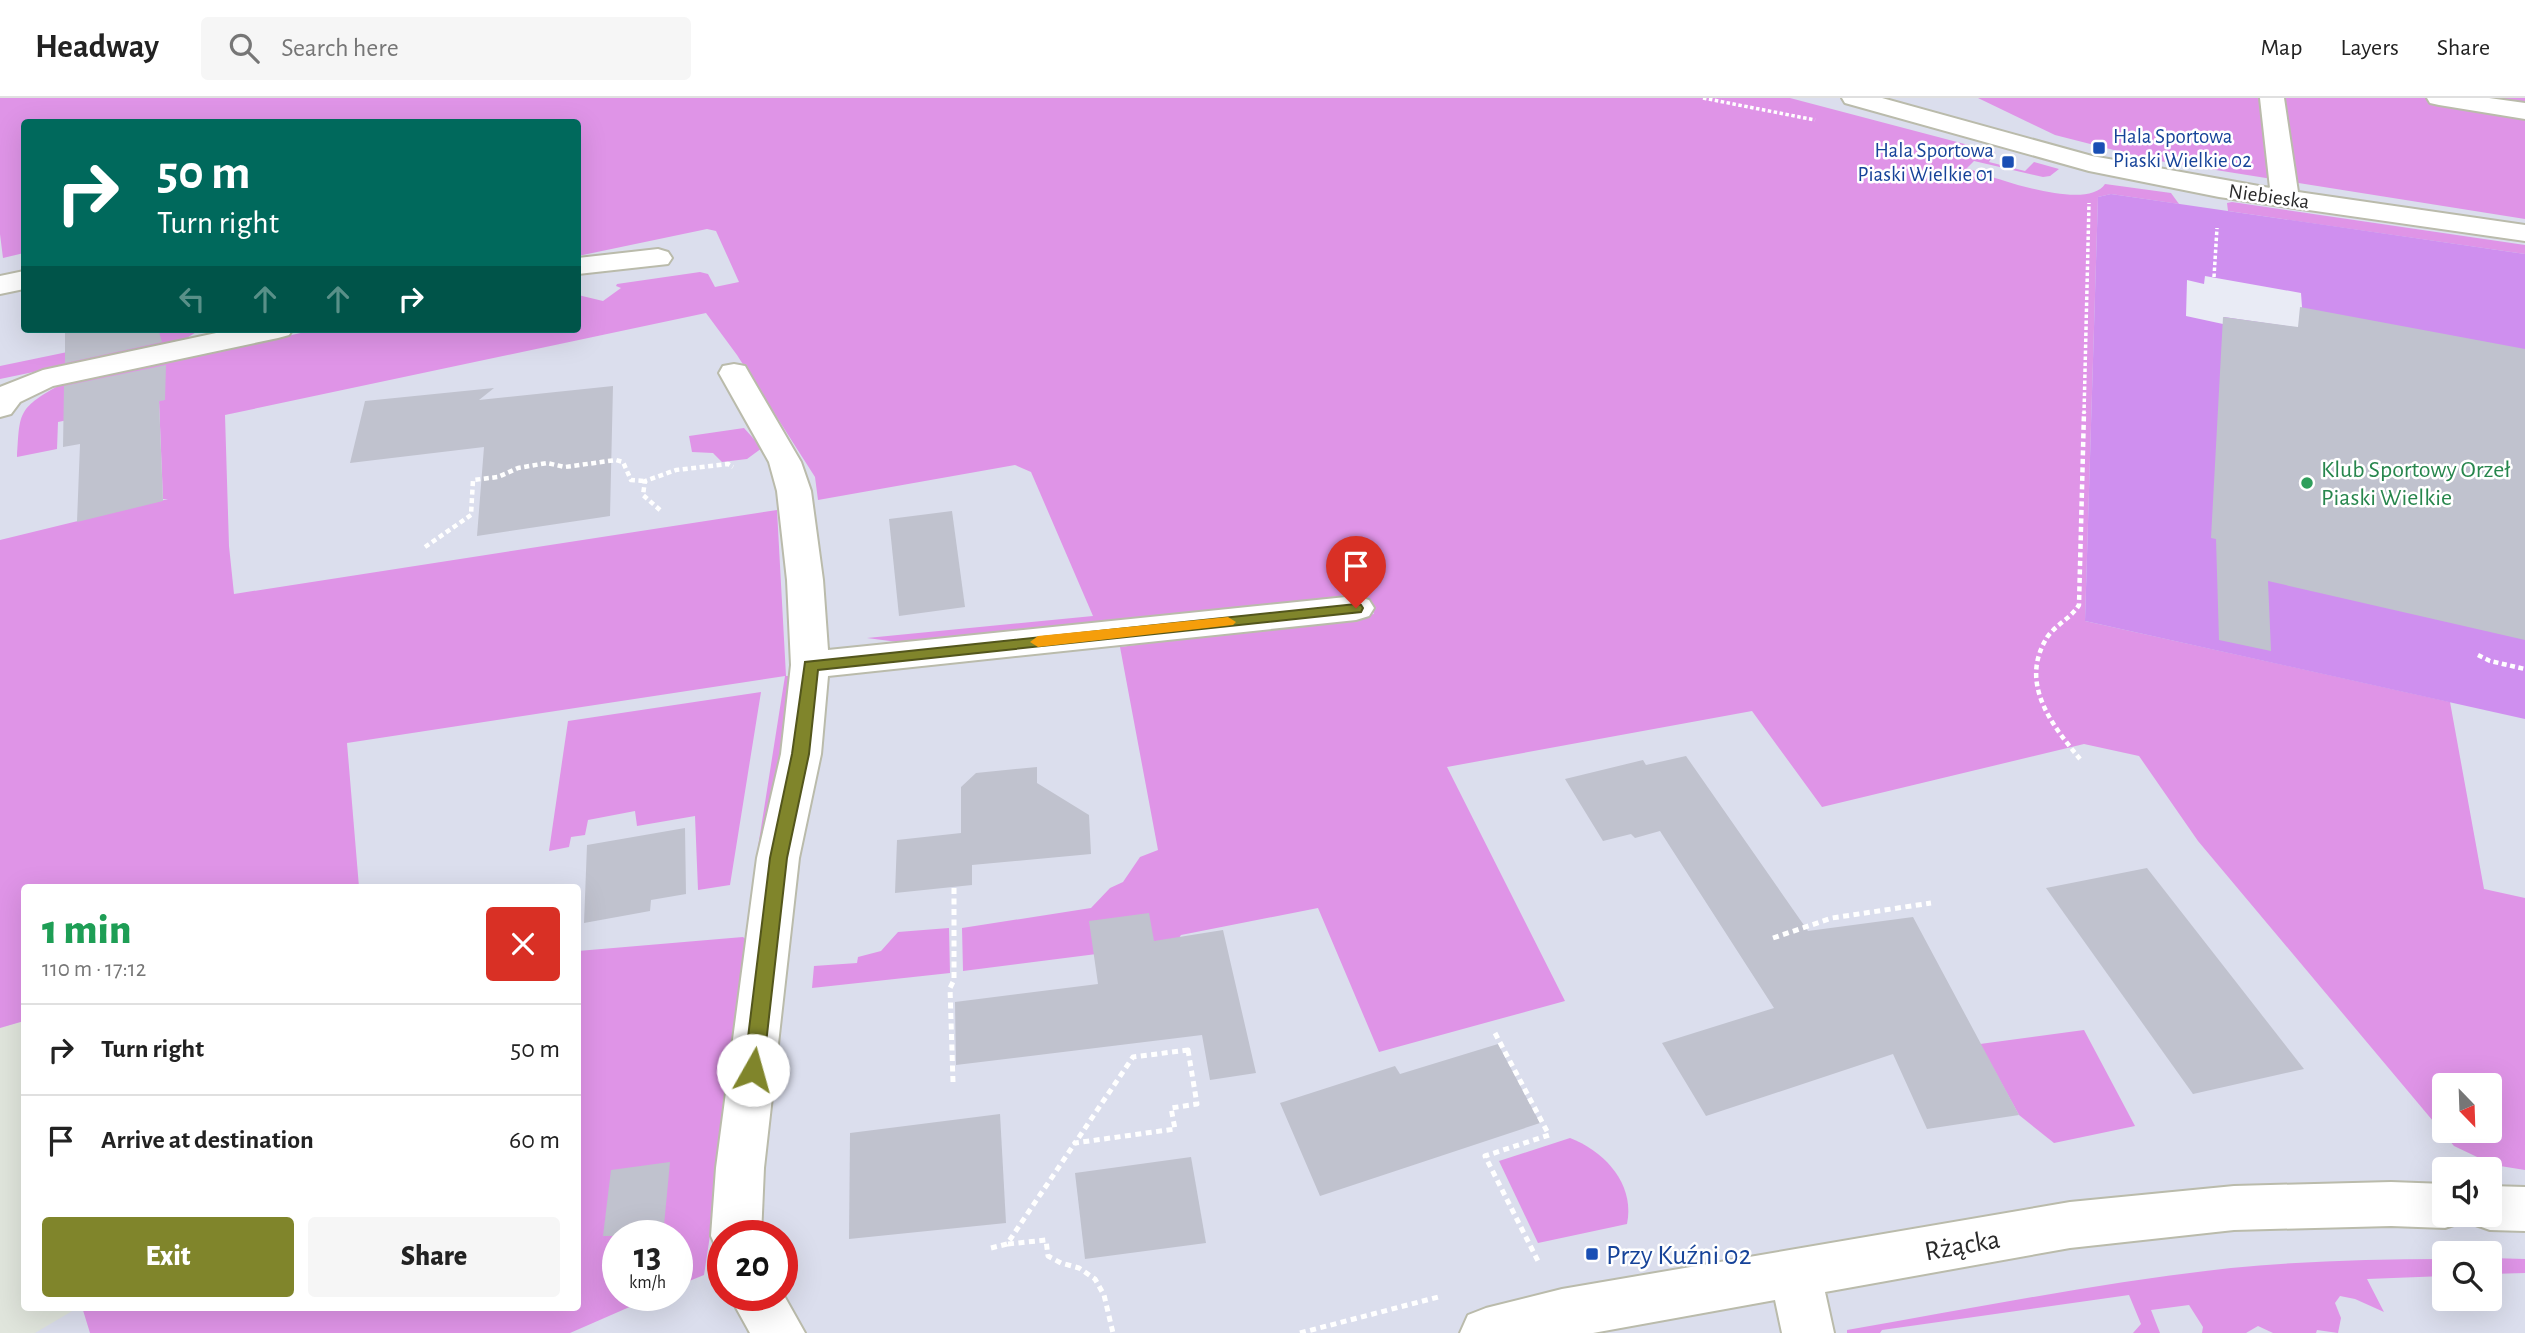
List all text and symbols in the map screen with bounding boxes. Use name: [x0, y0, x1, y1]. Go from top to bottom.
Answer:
search box: [201, 17, 691, 80]
icon: search: [225, 29, 263, 67]
text: Headway: [35, 31, 159, 64]
text: Search here: [281, 35, 399, 61]
text: Map: [2260, 36, 2302, 60]
text: Layers: [2340, 36, 2399, 60]
text: Share: [2437, 36, 2490, 60]
place label: Hala Sportowa Piaski Wielkie 02: [2113, 126, 2252, 171]
place label: Hala Sportowa Piaski Wielkie 01: [1858, 140, 1994, 185]
marker: Hala Sportowa Piaski Wielkie 02: [2091, 140, 2107, 156]
icon: right: [42, 147, 133, 238]
text: 50 m: [157, 149, 251, 198]
marker: Hala Sportowa Piaski Wielkie 01: [2000, 154, 2016, 170]
street label: Niebieska: [2227, 180, 2311, 213]
text: Turn right: [157, 207, 279, 239]
icon: left: [173, 280, 211, 318]
icon: ahead: [246, 280, 284, 318]
icon: ahead: [319, 280, 357, 318]
icon: right: [392, 280, 430, 318]
place label: Klub Sportowy Orzeł Piaski Wielkie: [2321, 458, 2511, 510]
marker: Klub Sportowy Orzeł Piaski Wielkie: [2299, 475, 2315, 491]
pin: [1326, 536, 1386, 608]
icon: arrive: [1337, 547, 1375, 585]
button: close: [486, 907, 560, 981]
text: 1 min: [42, 909, 131, 951]
text: 110 m · 17:12: [42, 958, 146, 981]
icon: right: [42, 1031, 80, 1069]
position arrow: [716, 1033, 790, 1107]
text: Turn right: [101, 1036, 204, 1062]
text: 50 m: [510, 1036, 560, 1062]
north arrow: [2432, 1073, 2502, 1143]
map controls: [2432, 1073, 2502, 1311]
icon: arrive: [42, 1122, 80, 1160]
text: Arrive at destination: [101, 1127, 314, 1153]
text: 60 m: [509, 1127, 560, 1153]
button: sound: [2432, 1157, 2502, 1227]
button: Exit: [42, 1217, 294, 1297]
button: Share: [308, 1217, 560, 1297]
speed limit sign: 20: [707, 1220, 798, 1311]
street label: Rżącka: [1923, 1226, 2002, 1266]
text: 13: [634, 1239, 661, 1274]
button: search: [2432, 1241, 2502, 1311]
place label: Przy Kuźni 02: [1606, 1242, 1751, 1270]
marker: Przy Kuźni 02: [1584, 1246, 1600, 1262]
text: km/h: [629, 1274, 666, 1292]

